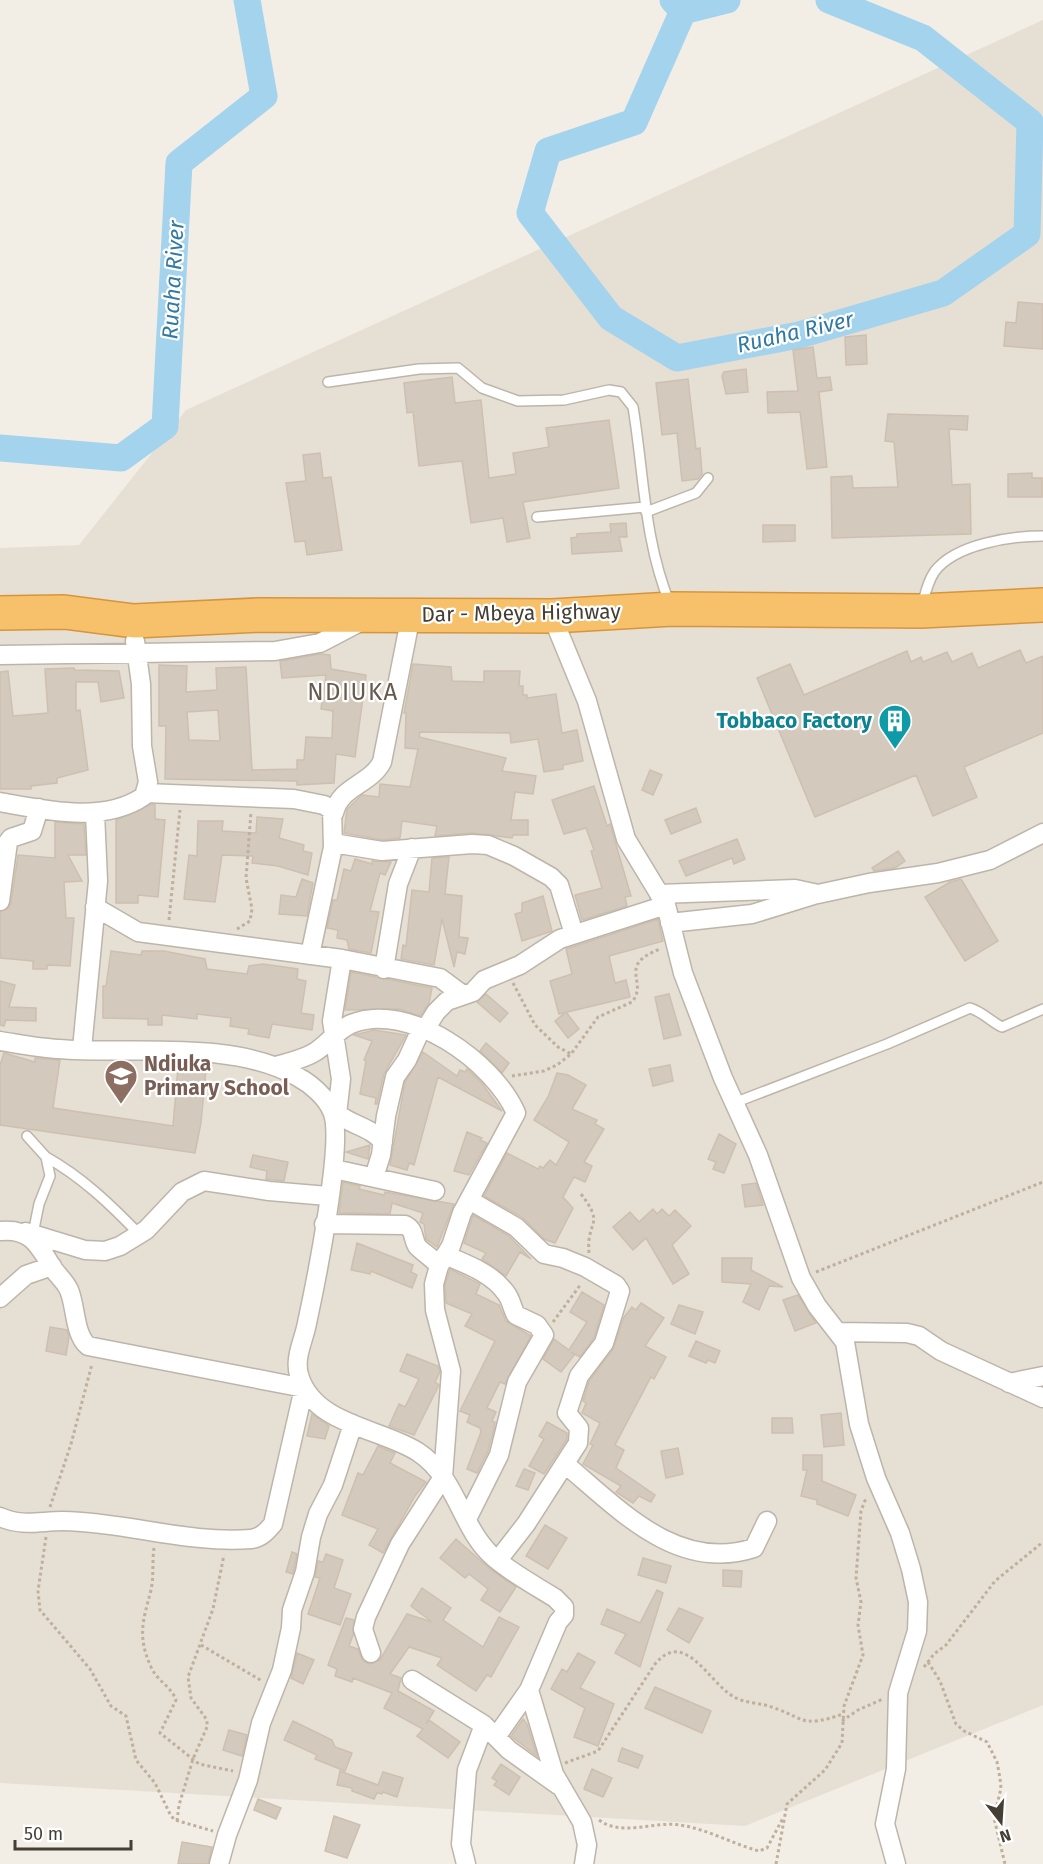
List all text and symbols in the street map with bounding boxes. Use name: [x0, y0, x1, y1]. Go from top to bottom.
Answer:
water label: Ruaha River: [156, 219, 190, 340]
water label: Ruaha River: [734, 305, 857, 359]
street label: Dar - Mbeya Highway: [421, 598, 622, 628]
district label: NDIUKA: [307, 678, 399, 706]
building icon: Tobbaco Factory: [877, 703, 913, 750]
place label: Tobbaco Factory: [716, 708, 872, 734]
place label: Ndiuka Primary School: [144, 1051, 290, 1101]
school or university icon: Ndiuka Primary School: [103, 1058, 139, 1105]
north arrow: [971, 1792, 1031, 1852]
scale bar: [15, 1813, 130, 1851]
text: 50 m: [24, 1823, 63, 1845]
text: N: [997, 1825, 1013, 1847]

